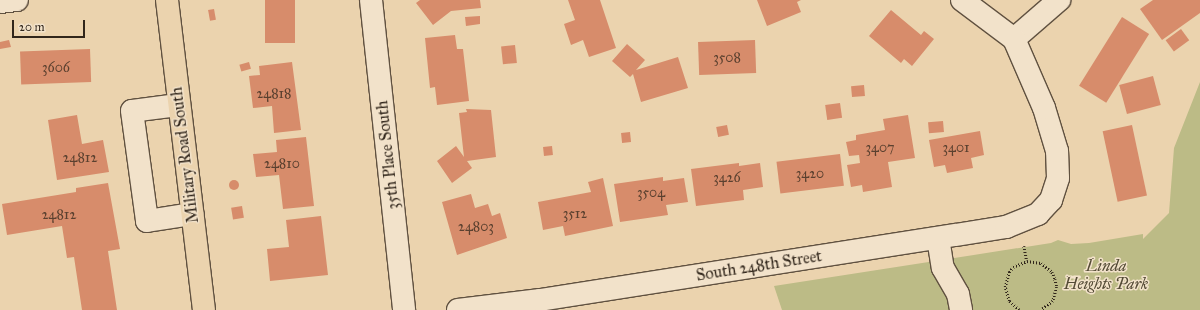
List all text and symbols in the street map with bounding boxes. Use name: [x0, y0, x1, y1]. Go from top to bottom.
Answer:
scale bar: [14, 12, 87, 38]
text: 20 m: [19, 20, 45, 34]
house number: 3508: [713, 50, 741, 66]
house number: 3606: [42, 60, 70, 76]
street label: Military Road South: [167, 86, 203, 224]
house number: 24818: [256, 86, 292, 102]
street label: 35th Place South: [373, 100, 403, 210]
house number: 3407: [865, 140, 895, 156]
house number: 3401: [943, 140, 969, 156]
house number: 24812: [63, 150, 97, 166]
house number: 24810: [264, 156, 300, 172]
house number: 3420: [796, 166, 824, 182]
house number: 3426: [713, 170, 741, 186]
house number: 3504: [637, 185, 665, 201]
house number: 3512: [563, 206, 587, 222]
house number: 24812: [42, 207, 76, 223]
house number: 24803: [458, 219, 494, 235]
street label: South 248th Street: [695, 247, 823, 285]
park label: Linda Heights Park: [1064, 256, 1148, 294]

